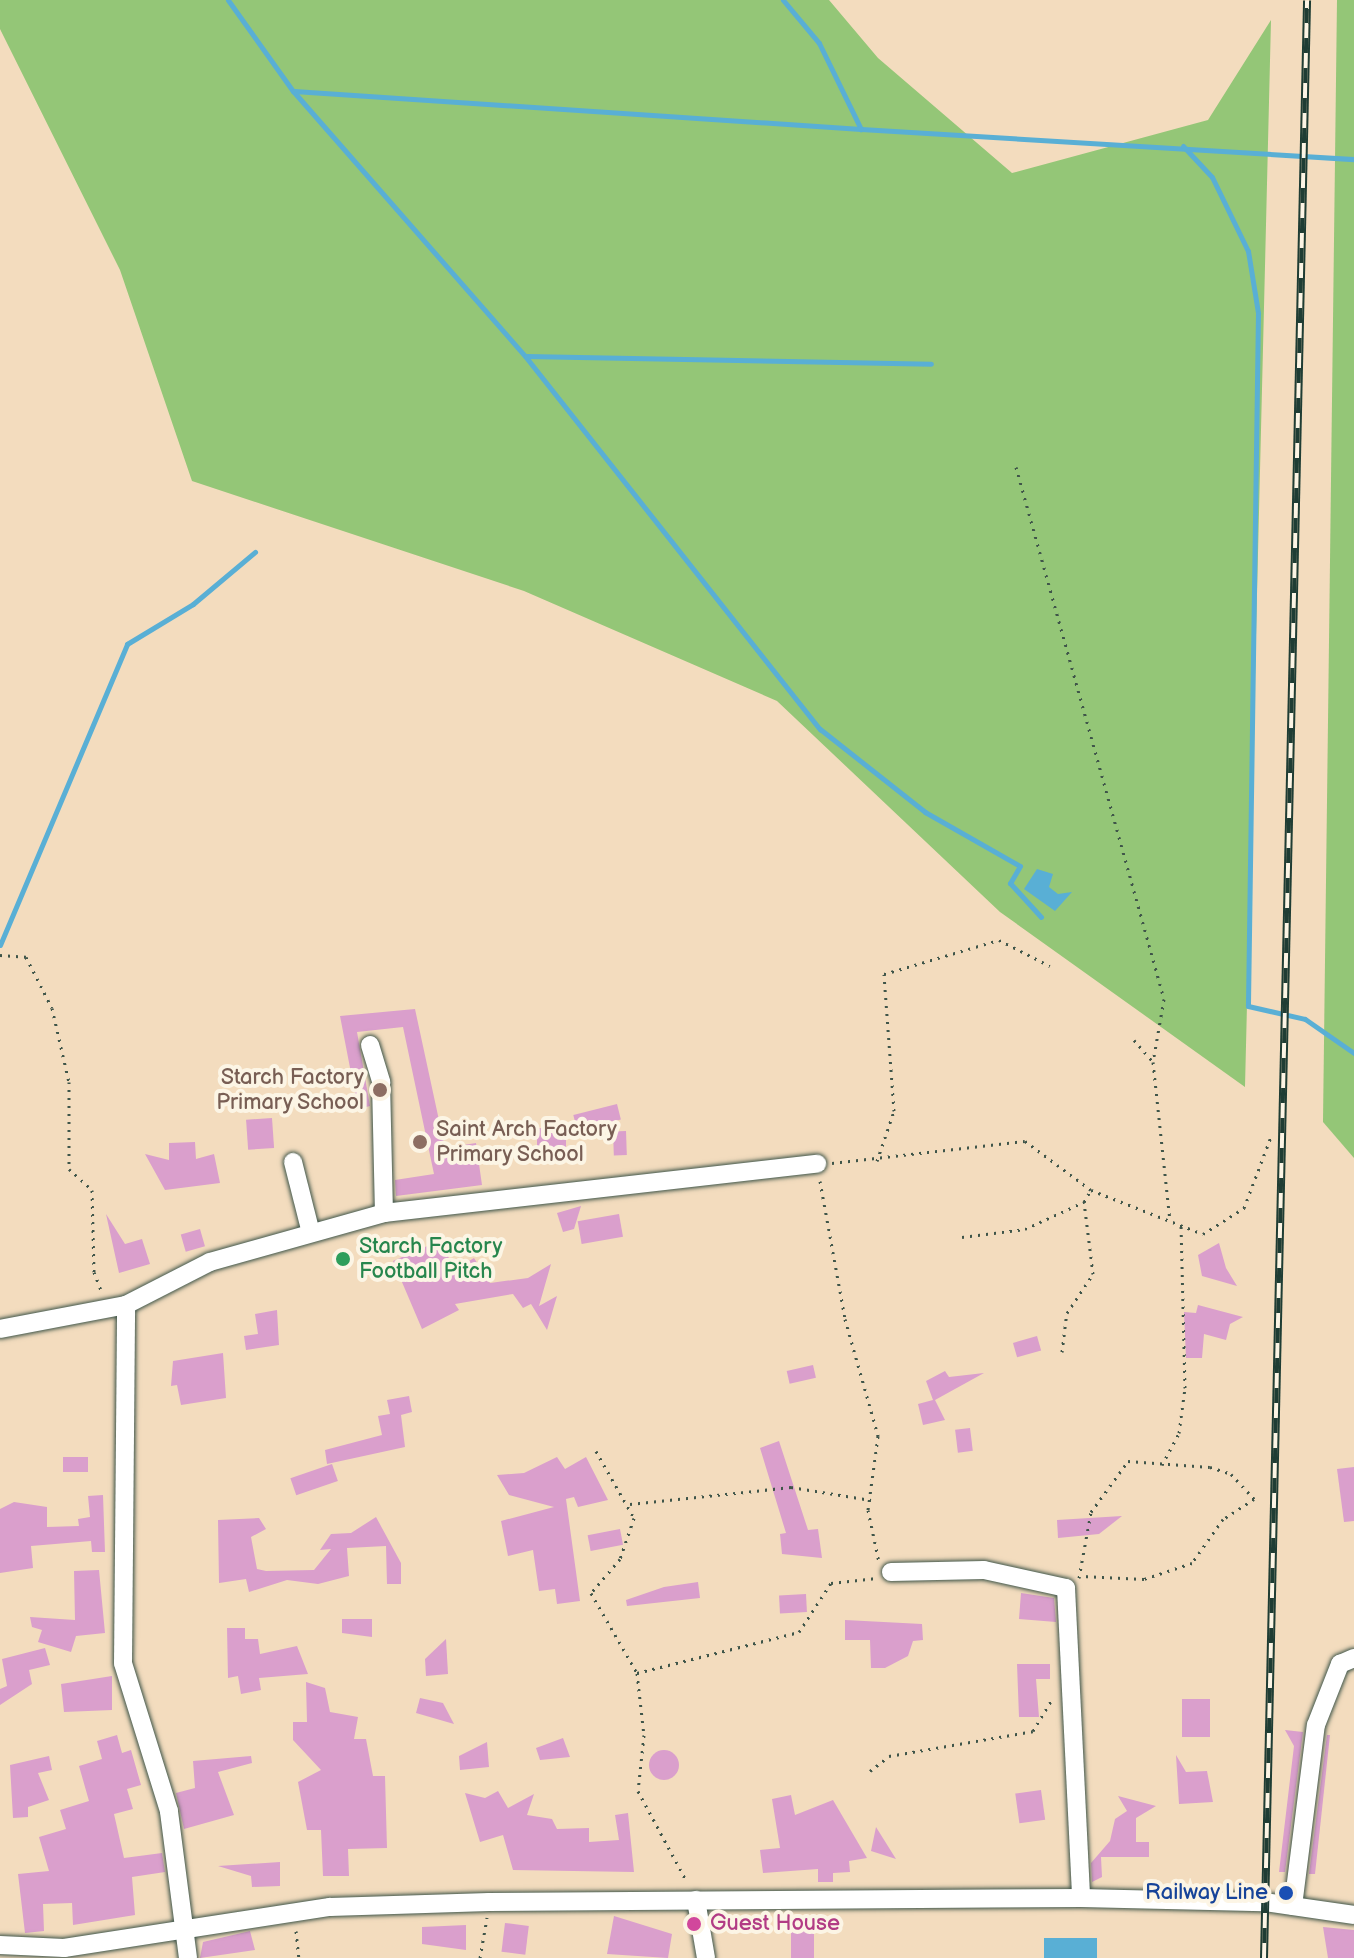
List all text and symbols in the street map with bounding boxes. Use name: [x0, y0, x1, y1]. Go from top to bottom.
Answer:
place label: Starch Factory Primary School: [214, 1064, 364, 1116]
marker: Starch Factory Primary School: [371, 1081, 389, 1099]
place label: Saint Arch Factory Primary School: [436, 1116, 617, 1168]
marker: Saint Arch Factory Primary School: [411, 1133, 429, 1151]
place label: Starch Factory Football Pitch: [359, 1233, 502, 1284]
marker: Starch Factory Football Pitch: [334, 1250, 352, 1268]
place label: Railway Line: [1144, 1880, 1268, 1906]
marker: Railway Line: [1275, 1882, 1297, 1904]
place label: Guest House: [710, 1911, 840, 1937]
marker: Guest House: [685, 1915, 703, 1933]

